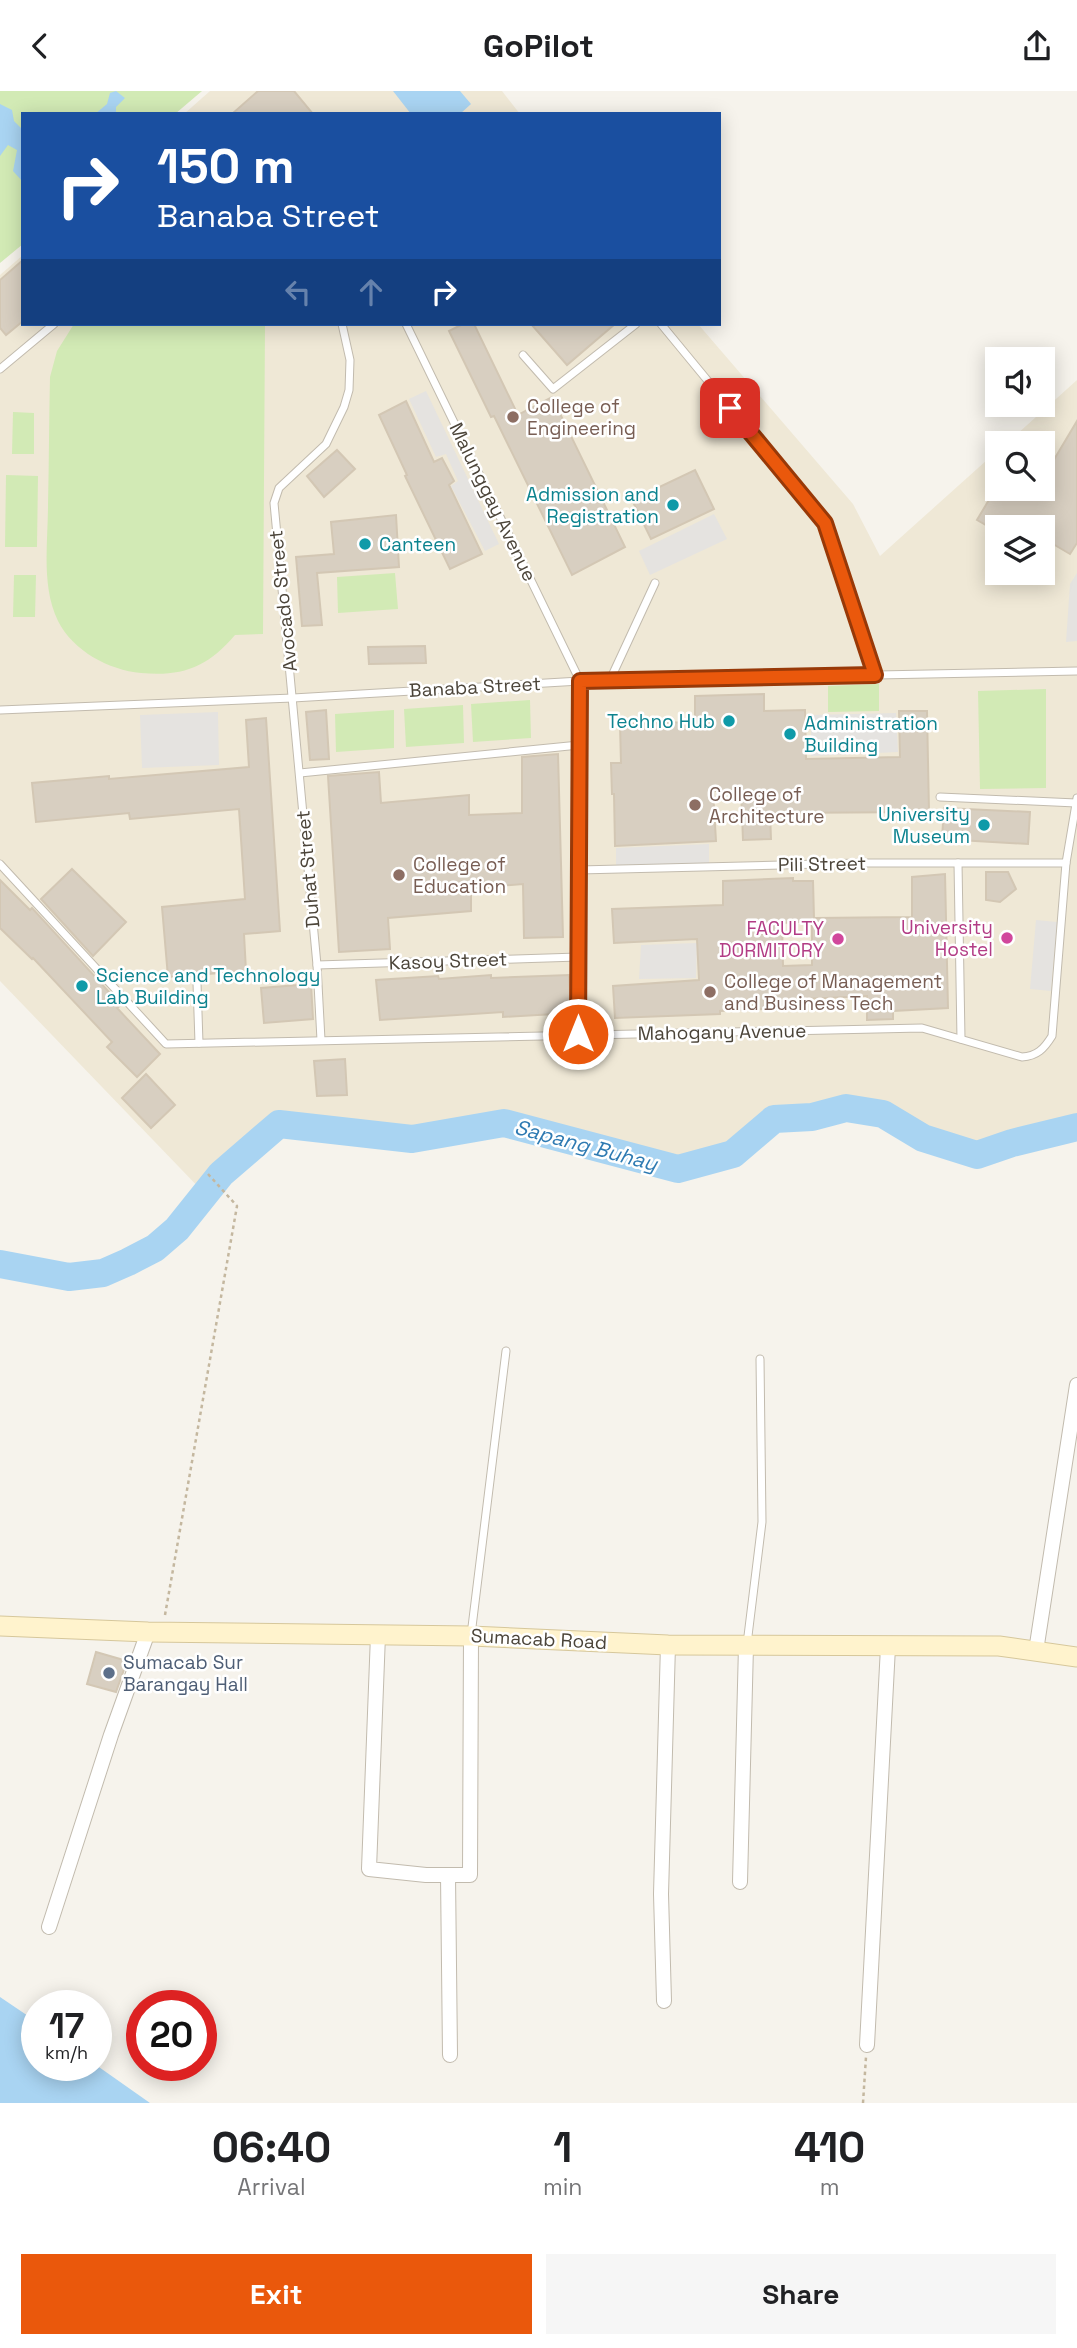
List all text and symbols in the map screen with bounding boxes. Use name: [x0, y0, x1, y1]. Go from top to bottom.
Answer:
text: GoPilot: [483, 26, 594, 66]
icon: back: [21, 27, 59, 65]
icon: share: [1018, 27, 1056, 65]
text: 150 m: [157, 135, 295, 197]
icon: right: [42, 140, 133, 231]
text: Banaba Street: [157, 196, 380, 236]
icon: left: [279, 273, 317, 311]
icon: ahead: [352, 273, 390, 311]
icon: right: [425, 273, 463, 311]
map controls: [985, 347, 1055, 585]
button: sound: [985, 347, 1055, 417]
pin: [700, 378, 760, 438]
icon: arrive: [711, 389, 749, 427]
place label: College of Engineering: [527, 394, 636, 441]
marker: College of Engineering: [505, 409, 521, 425]
street label: Malunggay Avenue: [444, 418, 542, 586]
button: search: [985, 431, 1055, 501]
place label: Admission and Registration: [526, 482, 659, 529]
marker: Admission and Registration: [665, 497, 681, 513]
button: layers: [985, 515, 1055, 585]
street label: Avocado Street: [263, 529, 303, 673]
place label: Canteen: [379, 532, 456, 557]
marker: Canteen: [357, 536, 373, 552]
street label: Banaba Street: [408, 671, 542, 703]
place label: Techno Hub: [607, 709, 715, 734]
place label: Administration Building: [804, 711, 938, 758]
marker: Techno Hub: [721, 713, 737, 729]
marker: Administration Building: [782, 726, 798, 742]
place label: College of Architecture: [709, 782, 825, 829]
marker: College of Architecture: [687, 797, 703, 813]
place label: University Museum: [878, 802, 970, 849]
street label: Duhat Street: [290, 809, 326, 929]
marker: University Museum: [976, 817, 992, 833]
street label: Pili Street: [778, 851, 866, 877]
place label: College of Education: [413, 852, 506, 899]
marker: College of Education: [391, 867, 407, 883]
place label: University Hostel: [901, 915, 993, 962]
place label: FACULTY DORMITORY: [719, 916, 824, 963]
marker: University Hostel: [999, 930, 1015, 946]
marker: FACULTY DORMITORY: [830, 931, 846, 947]
street label: Kasoy Street: [388, 946, 508, 976]
place label: Science and Technology Lab Building: [96, 963, 320, 1010]
place label: College of Management and Business Tech: [724, 969, 942, 1016]
marker: Science and Technology Lab Building: [74, 978, 90, 994]
marker: College of Management and Business Tech: [702, 984, 718, 1000]
position arrow: [541, 997, 615, 1071]
street label: Mahogany Avenue: [637, 1018, 807, 1046]
water label: Sapang Buhay: [512, 1113, 661, 1177]
street label: Sumacab Road: [470, 1623, 608, 1655]
place label: Sumacab Sur Barangay Hall: [123, 1650, 248, 1697]
marker: Sumacab Sur Barangay Hall: [101, 1665, 117, 1681]
speed limit sign: 20: [126, 1990, 217, 2081]
text: 17: [49, 2004, 84, 2048]
text: km/h: [45, 2041, 88, 2064]
text: 06:40: [212, 2121, 331, 2174]
text: 1: [553, 2121, 572, 2174]
text: 410: [794, 2121, 865, 2174]
text: Arrival: [237, 2172, 306, 2202]
text: min: [543, 2172, 582, 2202]
text: m: [820, 2172, 840, 2202]
button: Exit: [21, 2254, 532, 2334]
button: Share: [546, 2254, 1056, 2334]

